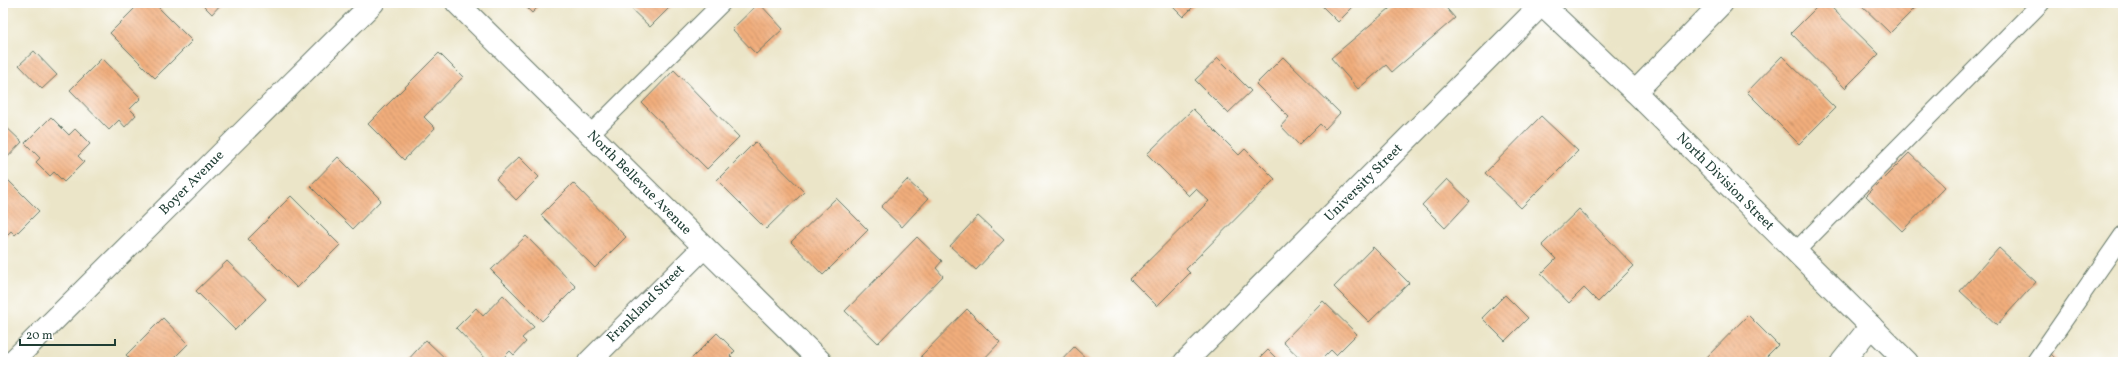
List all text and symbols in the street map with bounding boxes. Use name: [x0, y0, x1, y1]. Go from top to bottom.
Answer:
street label: North Bellevue Avenue: [583, 127, 696, 240]
street label: North Division Street: [1672, 129, 1778, 235]
street label: University Street: [1321, 140, 1407, 226]
street label: Boyer Avenue: [155, 146, 229, 220]
street label: Frankland Street: [603, 261, 689, 347]
scale bar: [20, 321, 115, 347]
text: 20 m: [26, 328, 53, 344]

